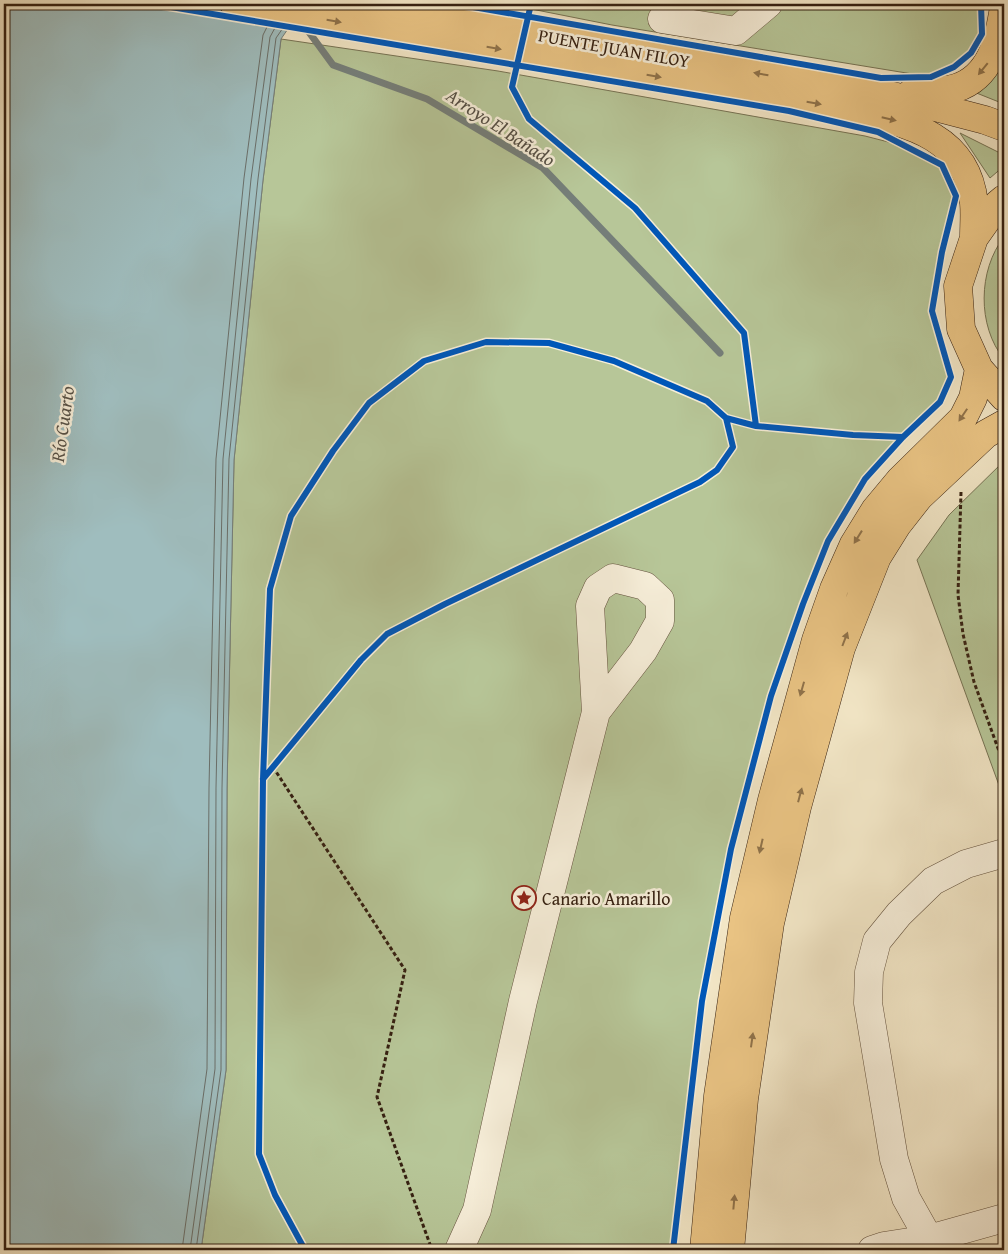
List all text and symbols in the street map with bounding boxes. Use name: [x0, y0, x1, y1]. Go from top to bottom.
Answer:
one-way arrow: [326, 17, 342, 25]
street label: PUENTE JUAN FILOY: [536, 21, 692, 75]
one-way arrow: [486, 45, 502, 53]
one-way arrow: [977, 62, 988, 75]
one-way arrow: [753, 69, 769, 77]
one-way arrow: [646, 72, 662, 80]
water label: Arroyo El Bañado: [440, 81, 561, 173]
one-way arrow: [806, 100, 822, 108]
one-way arrow: [881, 115, 896, 123]
water label: Río Cuarto: [43, 384, 81, 465]
one-way arrow: [959, 408, 968, 421]
one-way arrow: [853, 531, 863, 544]
one-way arrow: [841, 632, 849, 646]
one-way arrow: [798, 682, 806, 697]
one-way arrow: [796, 788, 804, 803]
one-way arrow: [757, 839, 765, 854]
place icon: Canario Amarillo: [511, 885, 537, 911]
place label: Canario Amarillo: [542, 885, 670, 912]
one-way arrow: [749, 1032, 757, 1048]
one-way arrow: [730, 1193, 738, 1209]

